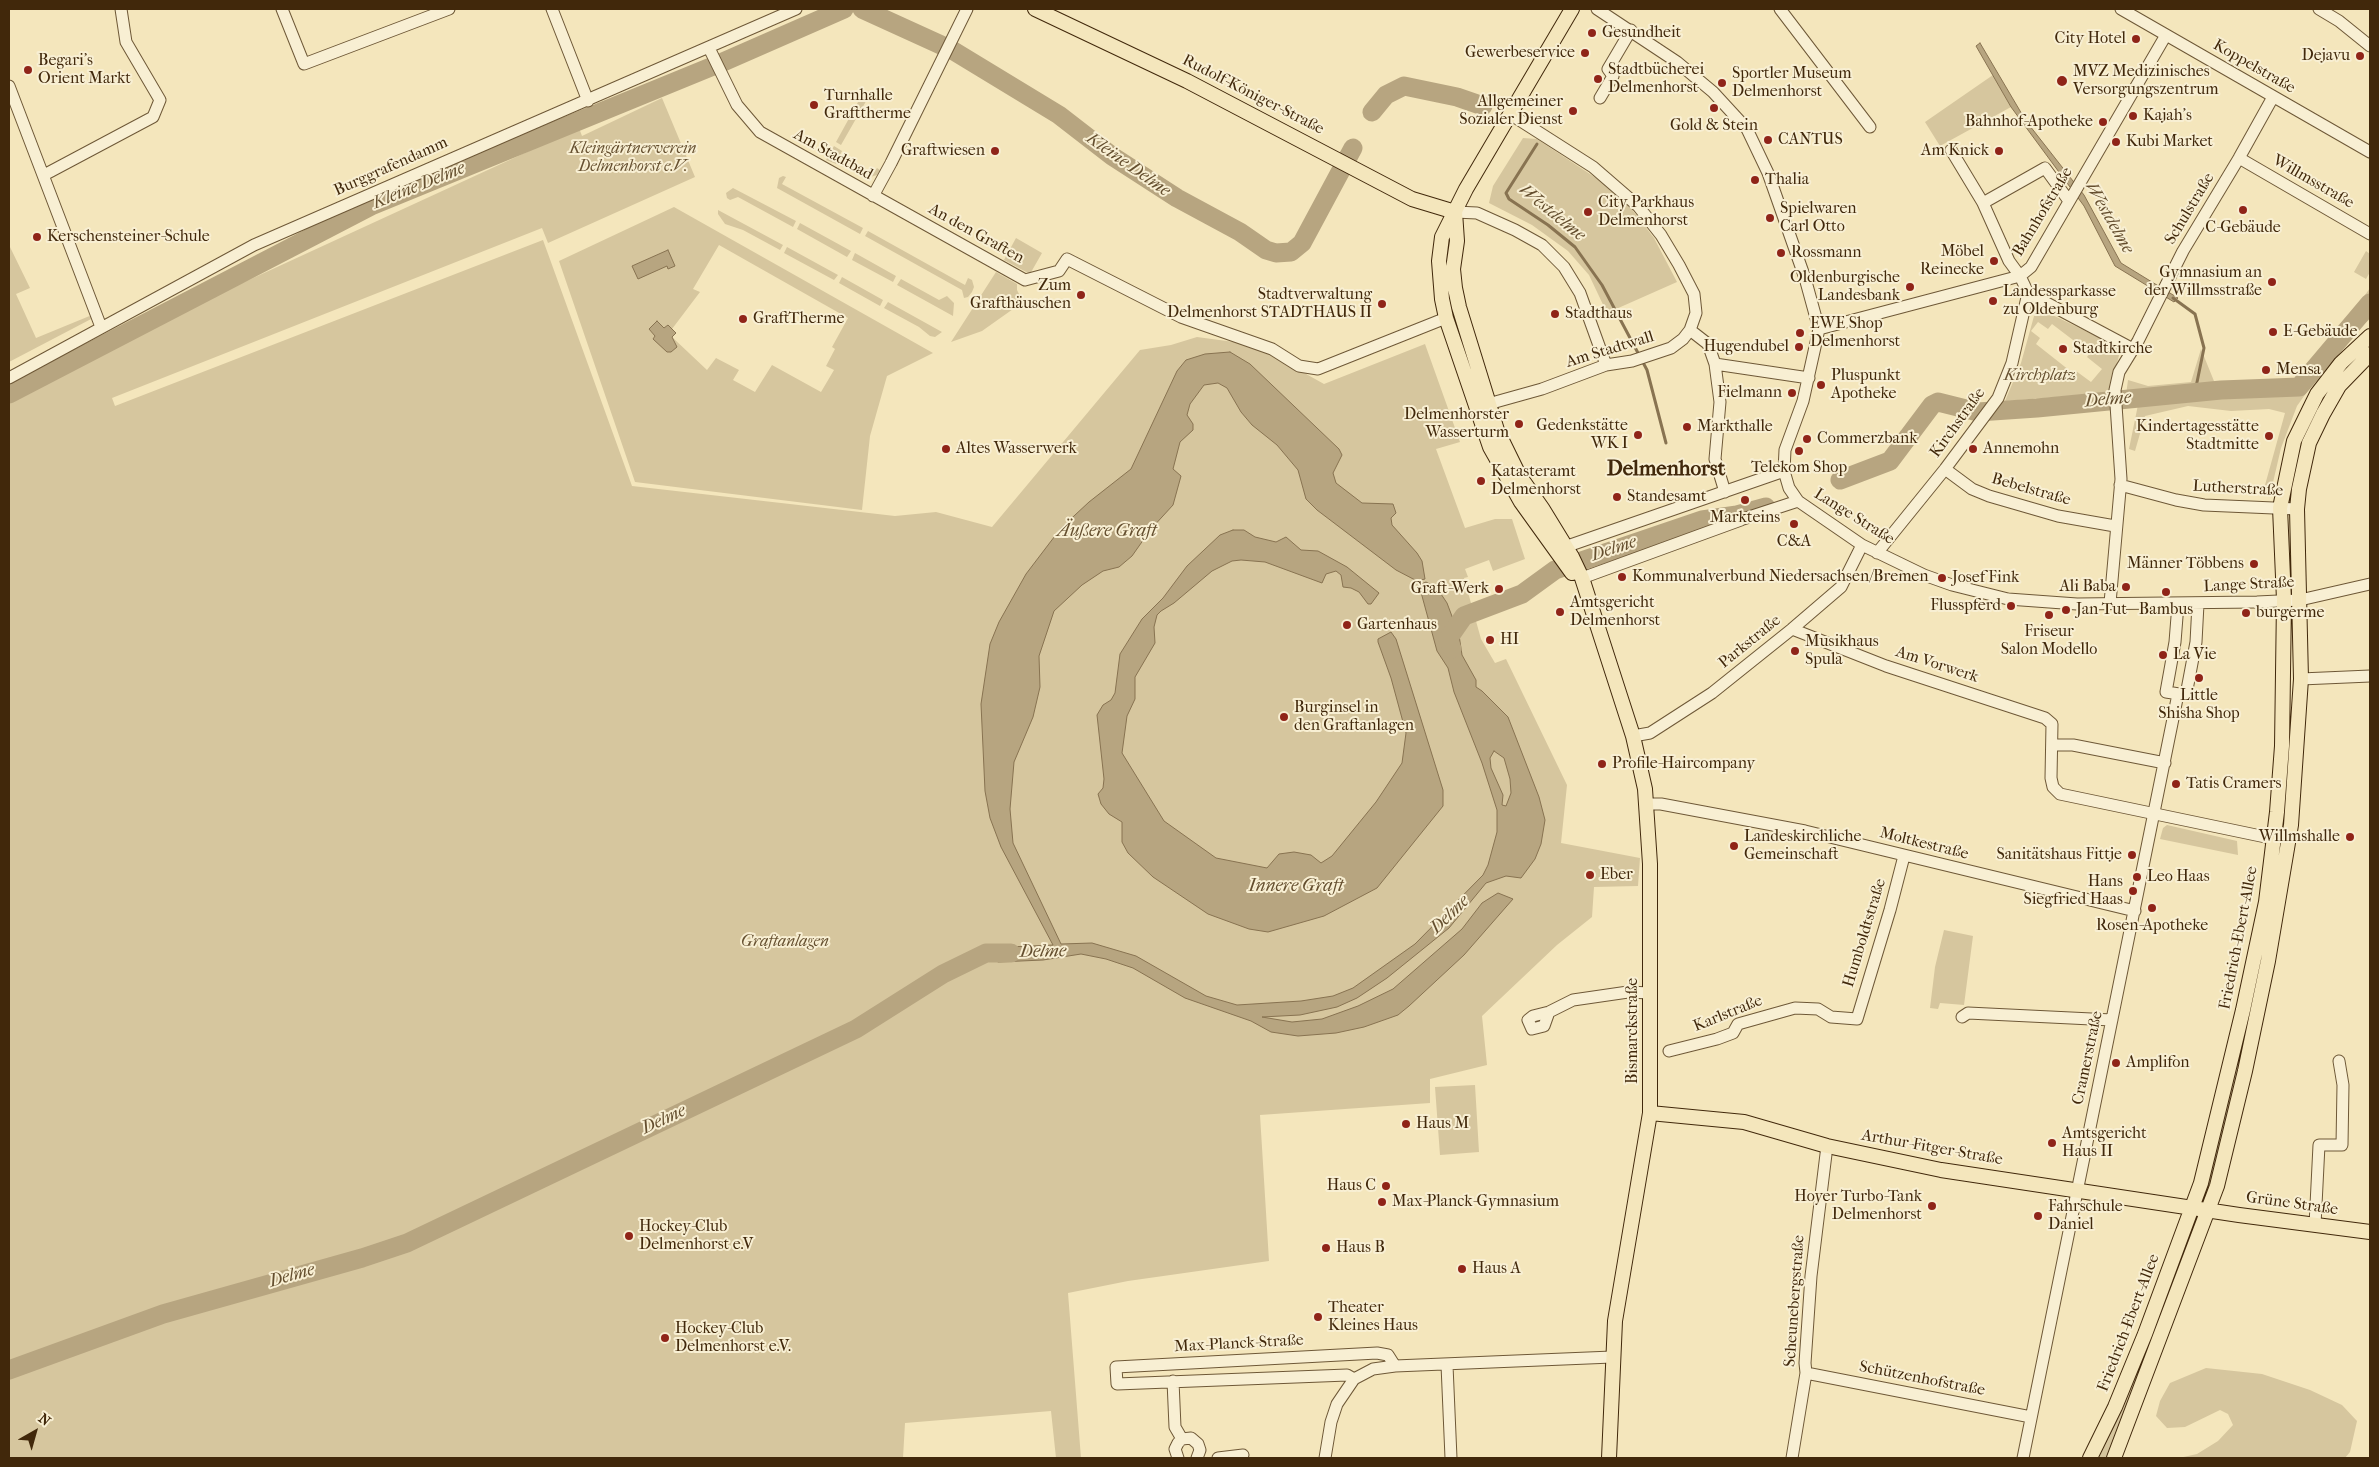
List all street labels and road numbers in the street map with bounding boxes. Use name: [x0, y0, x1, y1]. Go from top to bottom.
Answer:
street label: Koppelstraße: [2210, 36, 2298, 98]
street label: Rudolf-Königer-Straße: [1179, 51, 1327, 139]
street label: Am Stadtbad: [790, 125, 876, 185]
street label: Burggrafendamm: [331, 133, 451, 201]
street label: Willmsstraße: [2269, 151, 2357, 213]
street label: Bahnhofstraße: [2009, 164, 2077, 260]
street label: Schulstraße: [2161, 170, 2219, 248]
street label: An den Graften: [925, 200, 1027, 268]
street label: Am Stadtwall: [1564, 328, 1656, 372]
street label: Kirchstraße: [1926, 384, 1990, 462]
street label: Bebelstraße: [1989, 470, 2073, 510]
street label: Lutherstraße: [2192, 477, 2284, 501]
street label: Lange Straße: [1810, 485, 1898, 549]
street label: Lange Straße: [2203, 573, 2295, 597]
street label: Parkstraße: [1715, 611, 1785, 673]
street label: Am Vorwerk: [1893, 643, 1981, 687]
street label: Moltkestraße: [1878, 824, 1970, 864]
street label: Friedrich-Ebert-Allee: [2216, 865, 2262, 1011]
street label: Humboldtstraße: [1839, 876, 1891, 990]
street label: Bismarckstraße: [1623, 978, 1643, 1084]
street label: Karlstraße: [1691, 991, 1765, 1037]
street label: Cramerstraße: [2069, 1009, 2107, 1107]
street label: Arthur-Fitger-Straße: [1860, 1126, 2004, 1170]
street label: Grüne Straße: [2245, 1188, 2339, 1220]
street label: Scheunebergstraße: [1781, 1234, 1809, 1368]
street label: Friedrich-Ebert-Allee: [2094, 1251, 2164, 1395]
street label: Max-Planck-Straße: [1174, 1331, 1304, 1357]
street label: Schützenhofstraße: [1857, 1357, 1987, 1401]

